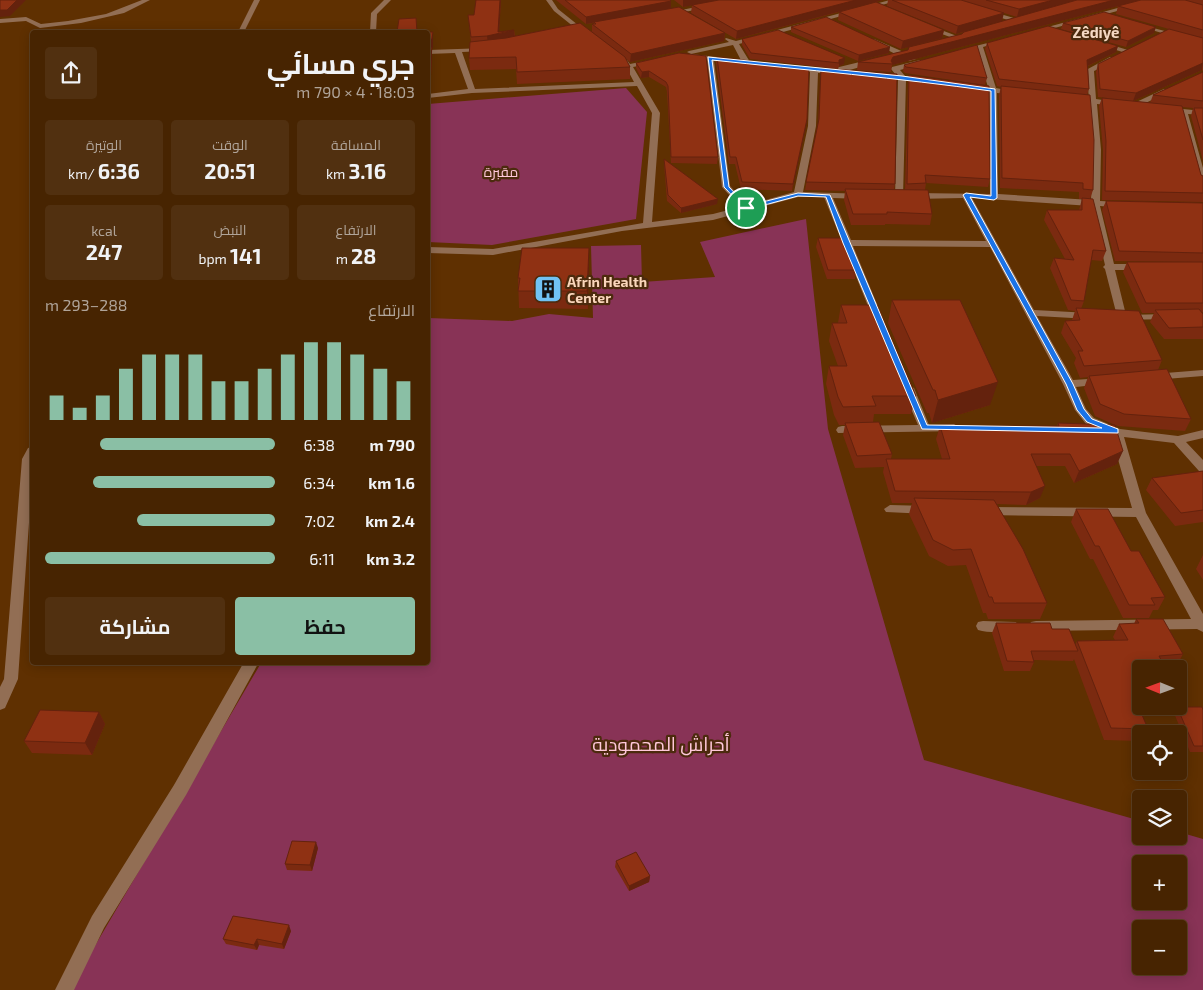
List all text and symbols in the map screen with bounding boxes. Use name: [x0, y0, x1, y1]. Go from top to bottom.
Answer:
district label: Zêdiyê: [1072, 23, 1120, 42]
text: جري مسائي: [267, 46, 415, 80]
button: share: [45, 47, 97, 99]
text: 18:03 · 4 × 790 m: [296, 82, 415, 101]
text: الوتيرة: [86, 136, 122, 153]
text: الوقت: [212, 136, 248, 153]
text: المسافة: [331, 136, 381, 153]
text: 6:36: [98, 158, 140, 183]
text: 20:51: [204, 158, 256, 183]
text: 3.16: [348, 158, 386, 183]
park label: مقبرة: [484, 163, 518, 180]
text: /km: [68, 165, 98, 182]
text: km: [326, 165, 348, 182]
pin: [725, 187, 767, 229]
icon: arrive: [732, 194, 760, 222]
text: النبض: [214, 221, 246, 238]
text: الارتفاع: [335, 221, 377, 238]
text: kcal: [91, 222, 117, 239]
text: 247: [86, 239, 122, 264]
text: 141: [230, 243, 262, 268]
text: 28: [351, 243, 376, 268]
text: bpm: [198, 250, 230, 267]
text: m: [336, 250, 351, 267]
place label: Afrin Health Center: [567, 273, 647, 306]
building icon: Afrin Health Center: [533, 274, 563, 304]
text: 288–293 m: [45, 295, 128, 314]
text: الارتفاع: [368, 300, 415, 319]
text: 6:38: [303, 435, 335, 454]
text: 790 m: [369, 435, 415, 454]
text: 6:34: [303, 473, 335, 492]
text: 1.6 km: [368, 473, 415, 492]
text: 7:02: [304, 511, 335, 530]
text: 2.4 km: [365, 511, 415, 530]
text: 6:11: [309, 549, 335, 568]
text: 3.2 km: [366, 549, 415, 568]
button: مشاركة: [45, 597, 225, 655]
button: حفظ: [235, 597, 415, 655]
north arrow: [1132, 660, 1188, 715]
map controls: [1132, 660, 1187, 975]
button: locate: [1132, 725, 1187, 780]
park label: أحراش المحمودية: [592, 732, 730, 756]
button: layers: [1132, 790, 1187, 845]
button: +: [1132, 855, 1187, 910]
button: −: [1132, 920, 1187, 975]

